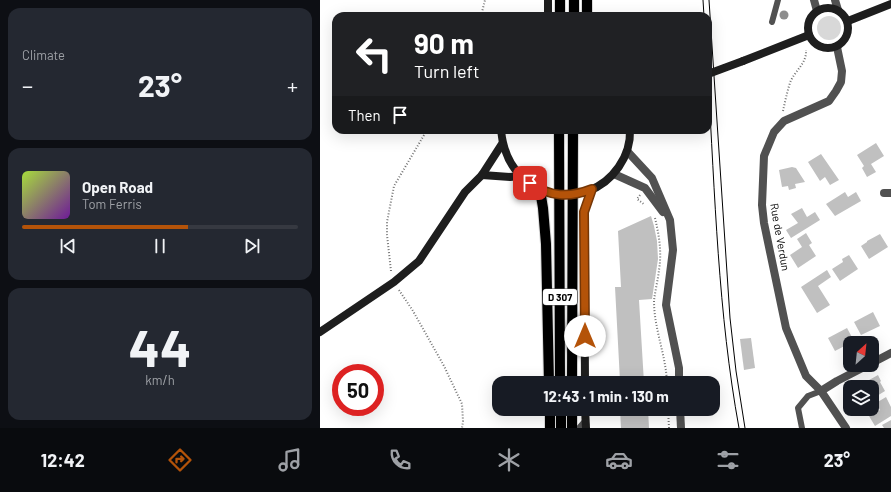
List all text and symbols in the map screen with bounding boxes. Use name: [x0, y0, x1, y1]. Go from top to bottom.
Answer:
text: 90 m: [414, 26, 474, 60]
icon: left: [348, 28, 400, 80]
text: Climate: [22, 47, 65, 63]
text: Turn left: [414, 60, 480, 82]
text: 23°: [138, 67, 182, 103]
text: −: [22, 72, 33, 98]
text: +: [287, 72, 298, 98]
icon: arrive: [389, 104, 411, 126]
text: Then: [348, 106, 381, 124]
pin: [513, 166, 547, 200]
icon: arrive: [519, 172, 541, 194]
text: Open Road: [82, 178, 153, 196]
text: Tom Ferris: [82, 196, 142, 212]
street label: Rue de Verdun: [768, 202, 793, 272]
icon: previous: [57, 235, 79, 257]
icon: pause: [149, 235, 171, 257]
icon: next: [241, 235, 263, 257]
road number: D 307: [543, 289, 577, 305]
text: 44: [129, 315, 191, 377]
position arrow: [564, 315, 606, 357]
north arrow: [843, 336, 879, 372]
map controls: [843, 336, 879, 416]
speed limit sign: 50: [332, 364, 384, 416]
text: km/h: [145, 372, 175, 388]
button: layers: [843, 380, 879, 416]
text: 12:43 · 1 min · 130 m: [543, 387, 669, 405]
icon: directions: [166, 446, 194, 474]
icon: music: [276, 446, 304, 474]
icon: phone: [386, 446, 414, 474]
icon: climate: [495, 446, 523, 474]
icon: car: [605, 446, 633, 474]
icon: filters: [714, 446, 742, 474]
text: 12:42: [41, 449, 85, 471]
text: 23°: [824, 449, 850, 471]

